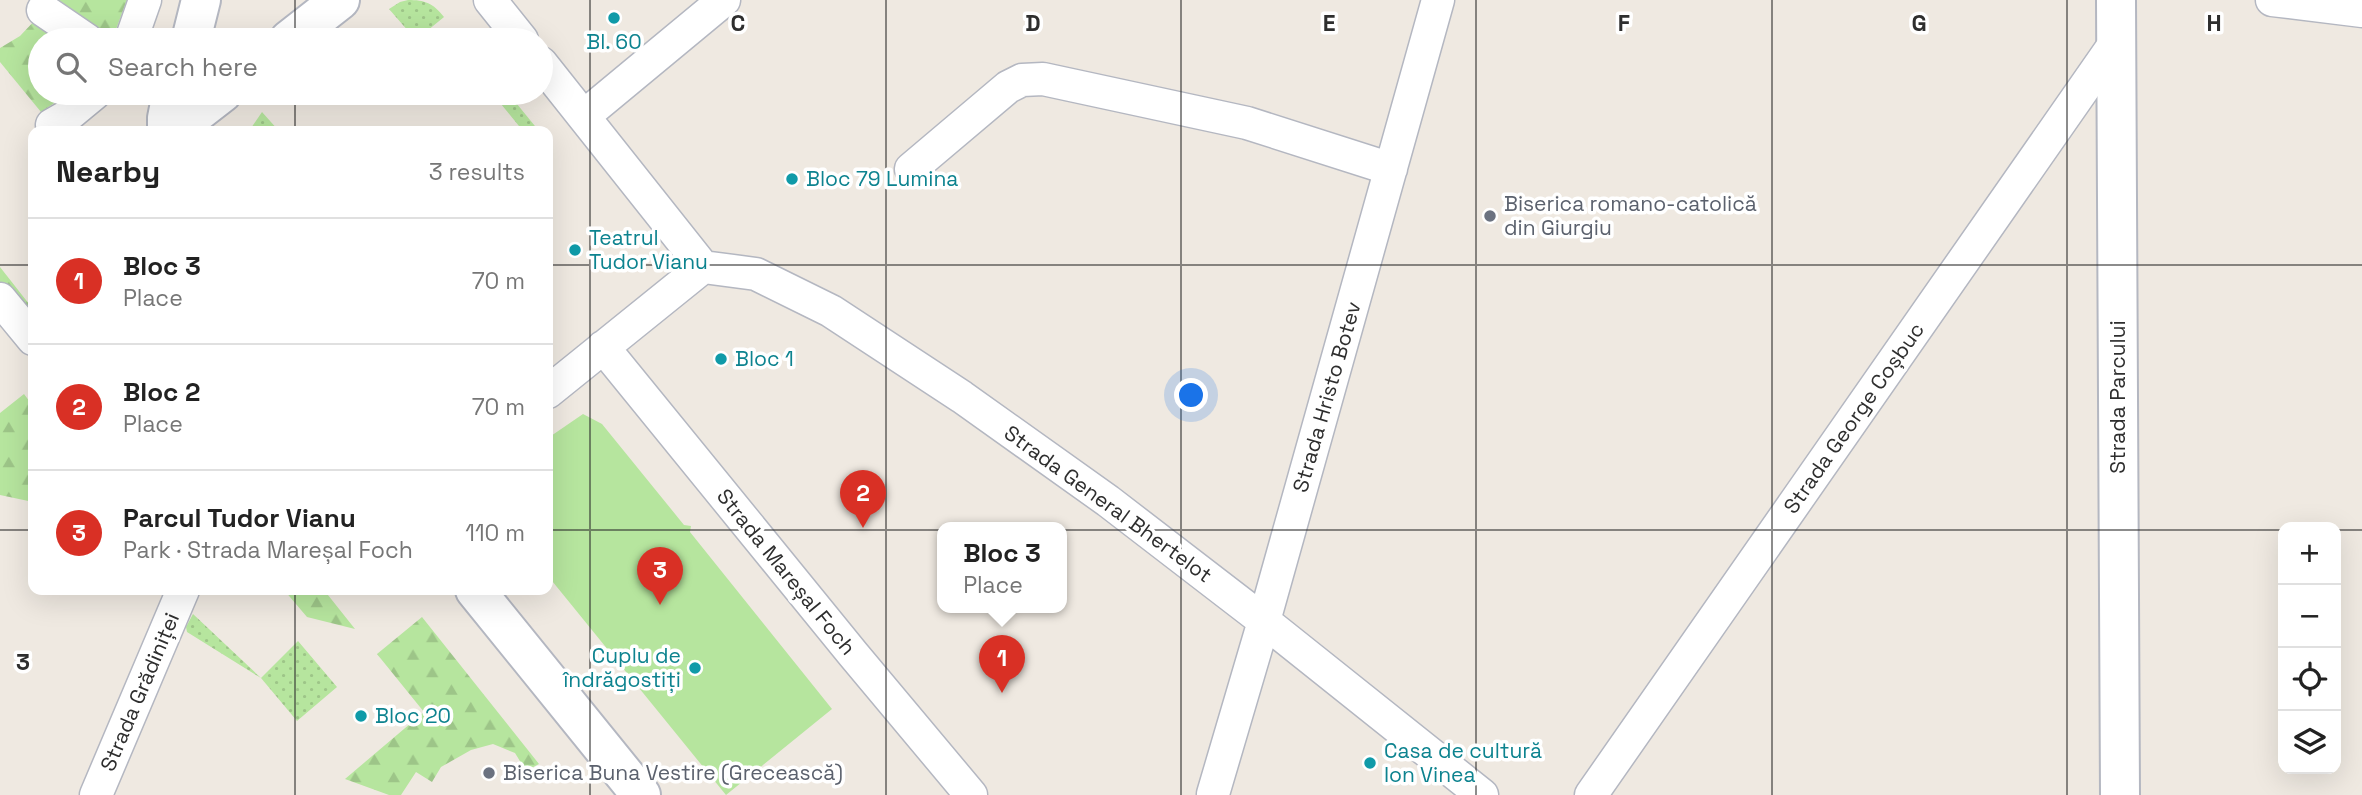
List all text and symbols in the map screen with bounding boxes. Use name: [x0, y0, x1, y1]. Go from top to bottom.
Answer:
text: C: [731, 8, 745, 38]
text: D: [1025, 8, 1041, 38]
text: E: [1323, 8, 1335, 38]
text: F: [1618, 8, 1630, 38]
text: G: [1911, 8, 1927, 38]
text: H: [2206, 8, 2222, 38]
marker: Bl. 60: [606, 10, 622, 26]
search box: [28, 28, 553, 105]
place label: Bl. 60: [586, 28, 642, 55]
icon: search: [52, 48, 90, 86]
text: Search here: [108, 50, 258, 84]
text: Nearby: [56, 152, 160, 191]
text: 3 results: [429, 157, 525, 187]
place label: Bloc 79 Lumina: [806, 165, 958, 192]
marker: Bloc 79 Lumina: [784, 171, 800, 187]
place label: Biserica romano-catolică din Giurgiu: [1504, 190, 1757, 241]
marker: Biserica romano-catolică din Giurgiu: [1482, 208, 1498, 224]
place label: Teatrul Tudor Vianu: [589, 224, 708, 275]
marker: Teatrul Tudor Vianu: [567, 242, 583, 258]
text: Bloc 3: [123, 249, 201, 283]
text: 1: [74, 266, 84, 296]
text: 70 m: [472, 266, 525, 296]
text: Place: [123, 283, 183, 313]
street label: Strada Hristo Botev: [1286, 298, 1367, 495]
street label: Strada George Coșbuc: [1777, 317, 1930, 519]
street label: Strada Parcului: [2104, 320, 2131, 474]
place label: Bloc 1: [735, 345, 794, 372]
marker: Bloc 1: [713, 351, 729, 367]
text: Bloc 2: [123, 375, 200, 409]
your location: [1174, 378, 1208, 412]
text: 2: [72, 392, 86, 422]
text: 70 m: [472, 392, 525, 422]
text: Place: [123, 409, 183, 439]
street label: Strada General Bhertelot: [999, 419, 1218, 588]
pin: 2: [840, 470, 886, 528]
street label: Strada Mareșal Foch: [711, 483, 862, 660]
text: Parcul Tudor Vianu: [123, 501, 356, 535]
text: 3: [72, 518, 86, 548]
text: 110 m: [465, 518, 525, 548]
popup: [937, 522, 1067, 613]
map controls: [2278, 522, 2341, 774]
button: +: [2278, 522, 2341, 585]
text: Park · Strada Mareșal Foch: [123, 535, 413, 565]
text: Bloc 3: [963, 536, 1041, 570]
pin: 3: [637, 547, 683, 605]
text: Place: [963, 570, 1023, 600]
button: −: [2278, 585, 2341, 648]
street label: Strada Grădiniței: [94, 608, 185, 775]
pin: 1: [979, 635, 1025, 693]
place label: Cuplu de îndrăgostiți: [561, 642, 681, 693]
text: 3: [16, 647, 30, 677]
button: locate: [2278, 648, 2341, 711]
marker: Cuplu de îndrăgostiți: [687, 660, 703, 676]
place label: Bloc 20: [375, 702, 451, 729]
marker: Bloc 20: [353, 708, 369, 724]
button: layers: [2278, 711, 2341, 774]
place label: Casa de cultură Ion Vinea: [1384, 737, 1542, 788]
marker: Casa de cultură Ion Vinea: [1362, 755, 1378, 771]
place label: Biserica Buna Vestire (Grecească): [503, 759, 843, 786]
marker: Biserica Buna Vestire (Grecească): [481, 765, 497, 781]

